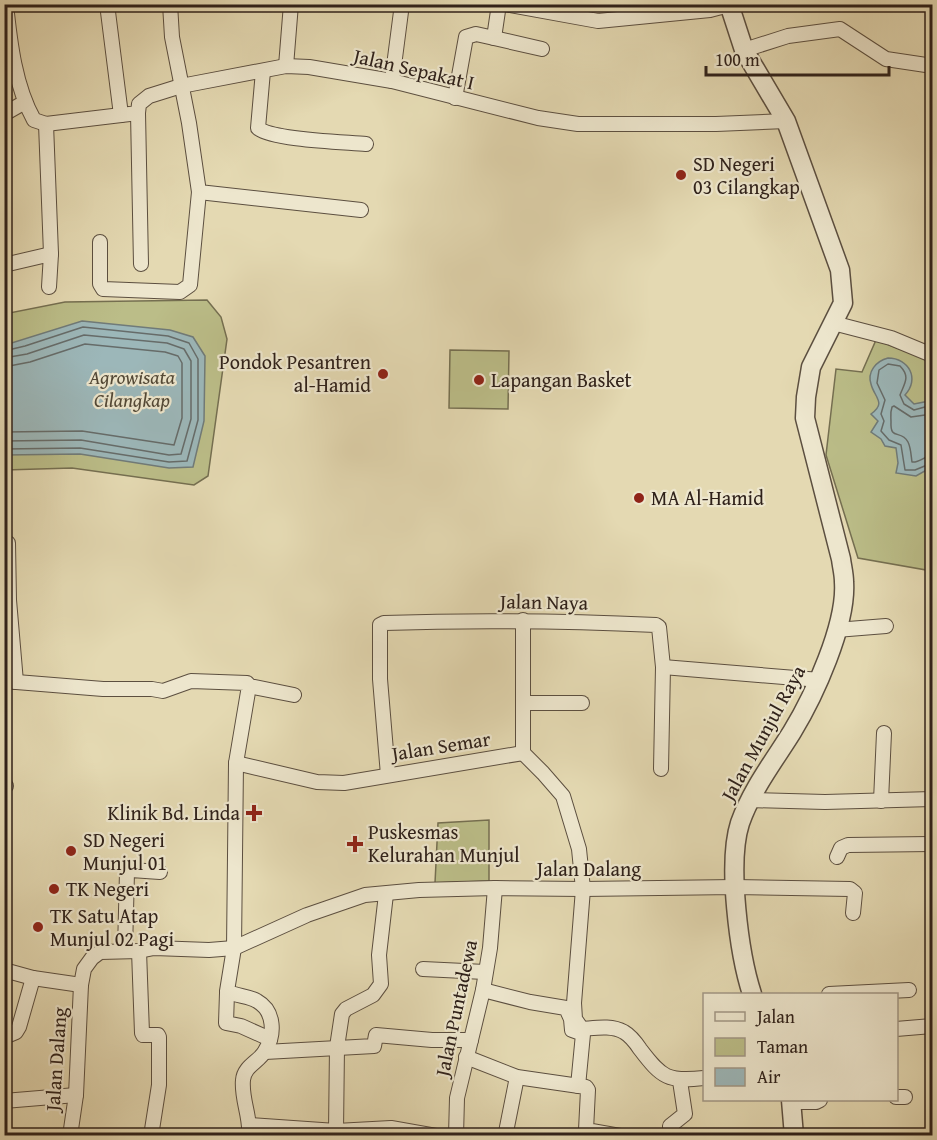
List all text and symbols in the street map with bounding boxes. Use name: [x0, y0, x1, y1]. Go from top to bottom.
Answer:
scale bar: [706, 39, 889, 77]
street label: Jalan Sepakat I: [348, 40, 477, 96]
text: 100 m: [715, 46, 760, 73]
place label: SD Negeri 03 Cilangkap: [693, 149, 800, 201]
marker: SD Negeri 03 Cilangkap: [674, 168, 688, 182]
place label: Pondok Pesantren al-Hamid: [219, 347, 371, 399]
park label: Agrowisata Cilangkap: [88, 362, 176, 414]
place label: Lapangan Basket: [491, 365, 632, 394]
marker: Pondok Pesantren al-Hamid: [376, 367, 390, 381]
marker: Lapangan Basket: [472, 373, 486, 387]
place label: MA Al-Hamid: [651, 483, 764, 512]
marker: MA Al-Hamid: [632, 491, 646, 505]
street label: Jalan Naya: [497, 586, 589, 617]
street label: Jalan Munjul Raya: [712, 659, 812, 809]
street label: Jalan Semar: [386, 723, 492, 768]
place label: Klinik Bd. Linda: [108, 798, 241, 827]
marker: Klinik Bd. Linda: [245, 804, 263, 822]
place label: Puskesmas Kelurahan Munjul: [368, 817, 520, 869]
place label: SD Negeri Munjul 01: [83, 825, 167, 877]
marker: Puskesmas Kelurahan Munjul: [346, 835, 364, 853]
marker: SD Negeri Munjul 01: [64, 844, 78, 858]
street label: Jalan Dalang: [534, 854, 641, 883]
place label: TK Negeri: [66, 874, 149, 903]
marker: TK Negeri: [47, 882, 61, 896]
place label: TK Satu Atap Munjul 02 Pagi: [50, 901, 174, 953]
marker: TK Satu Atap Munjul 02 Pagi: [31, 920, 45, 934]
street label: Jalan Puntadewa: [426, 936, 484, 1082]
legend: [703, 993, 898, 1101]
text: Jalan: [755, 1003, 795, 1030]
street label: Jalan Dalang: [37, 1006, 74, 1115]
text: Taman: [757, 1033, 808, 1060]
text: Air: [757, 1063, 781, 1090]

